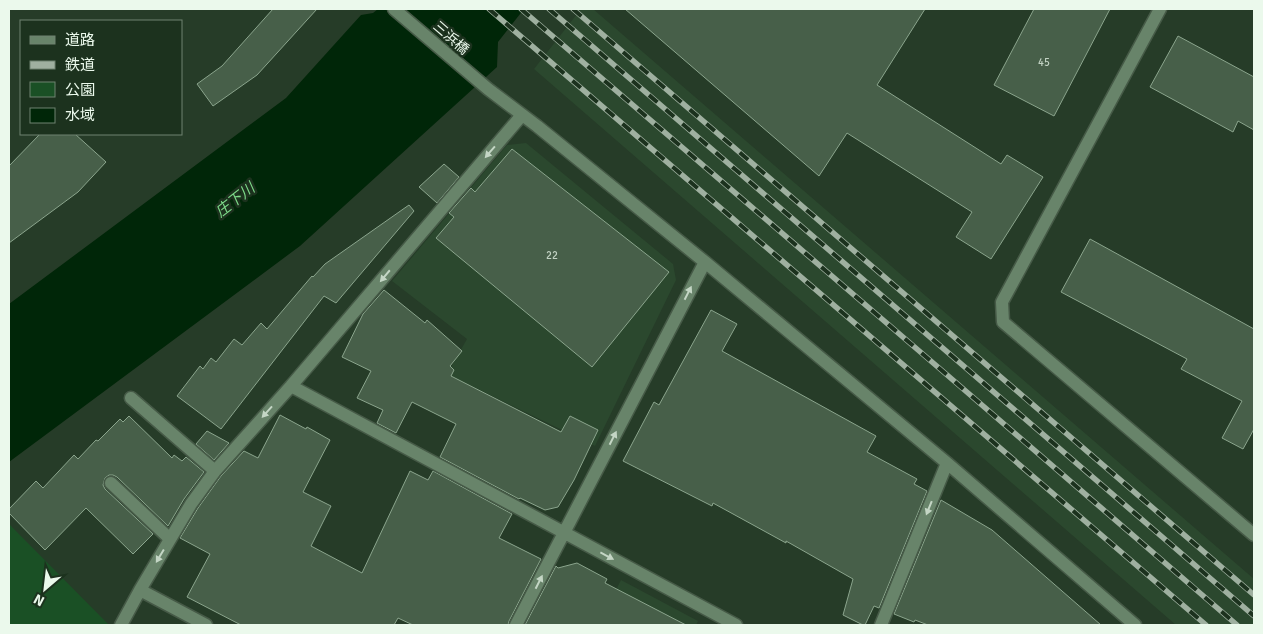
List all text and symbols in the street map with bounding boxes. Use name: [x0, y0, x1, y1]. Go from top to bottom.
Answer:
street label: 三浜橋: [430, 18, 472, 58]
legend: [20, 20, 182, 135]
text: 道路: [65, 31, 95, 49]
text: 鉄道: [65, 56, 95, 74]
house number: 45: [1038, 56, 1050, 69]
text: 公園: [65, 81, 95, 99]
text: 水域: [65, 106, 95, 124]
one-way arrow: [484, 146, 496, 158]
water label: 庄下川: [212, 178, 260, 221]
house number: 22: [546, 249, 558, 262]
one-way arrow: [379, 270, 390, 283]
one-way arrow: [684, 286, 692, 301]
one-way arrow: [261, 406, 273, 418]
one-way arrow: [609, 430, 617, 445]
one-way arrow: [924, 501, 932, 515]
one-way arrow: [156, 550, 165, 563]
one-way arrow: [600, 552, 614, 560]
north arrow: [20, 564, 70, 614]
one-way arrow: [535, 575, 543, 589]
text: N: [31, 590, 47, 610]

